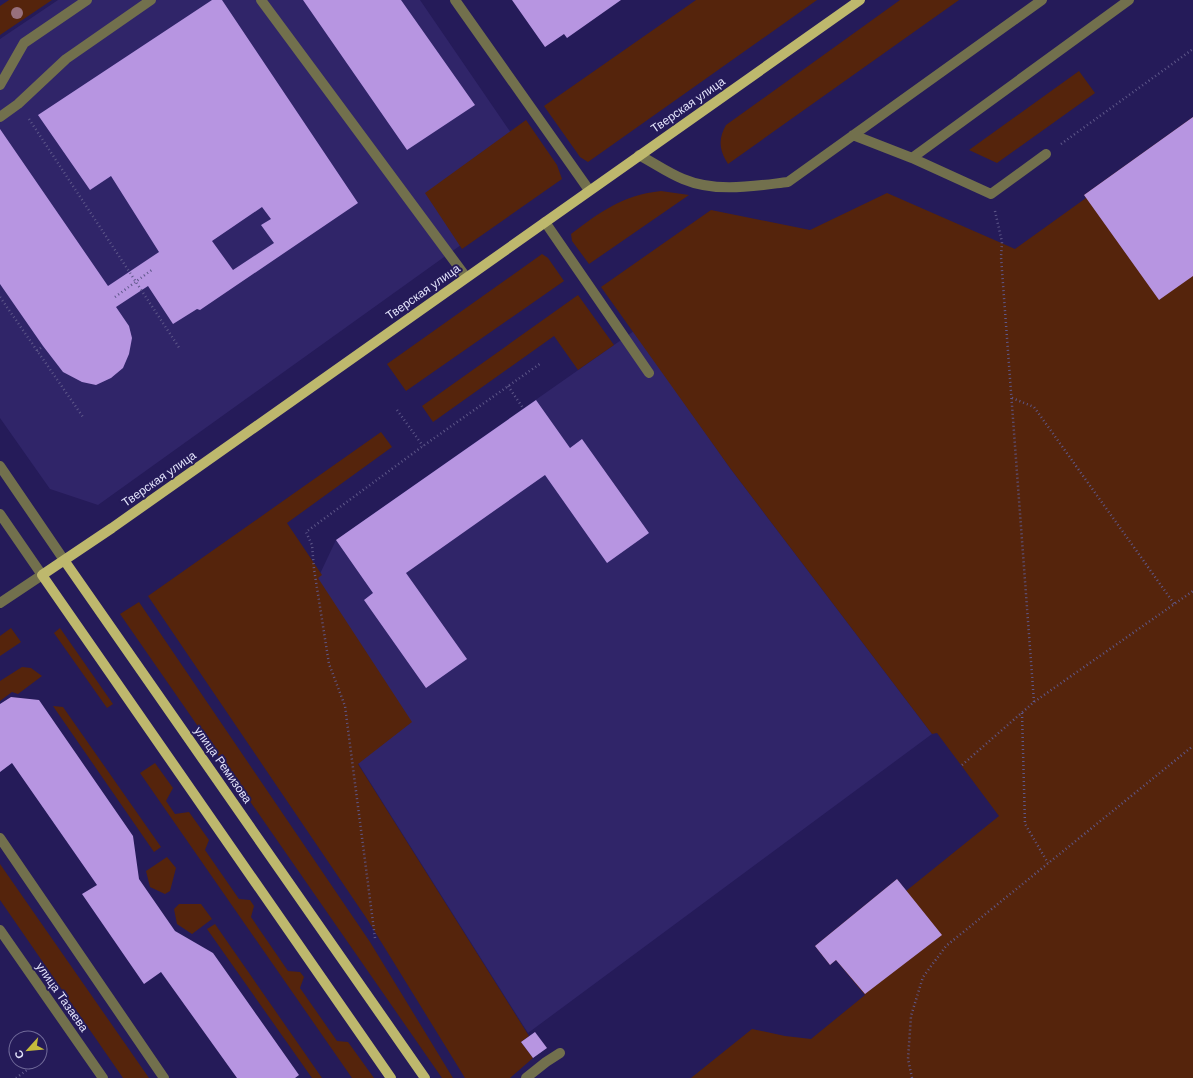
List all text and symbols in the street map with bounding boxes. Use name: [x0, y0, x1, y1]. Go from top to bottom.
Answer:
street label: Тверская улица: [648, 74, 728, 136]
street label: Тверская улица: [383, 261, 463, 323]
street label: Тверская улица: [119, 448, 199, 510]
street label: улица Ремизова: [191, 724, 255, 806]
street label: улица Тазаева: [33, 960, 91, 1035]
north arrow: [8, 1030, 48, 1070]
text: С: [12, 1048, 26, 1061]

